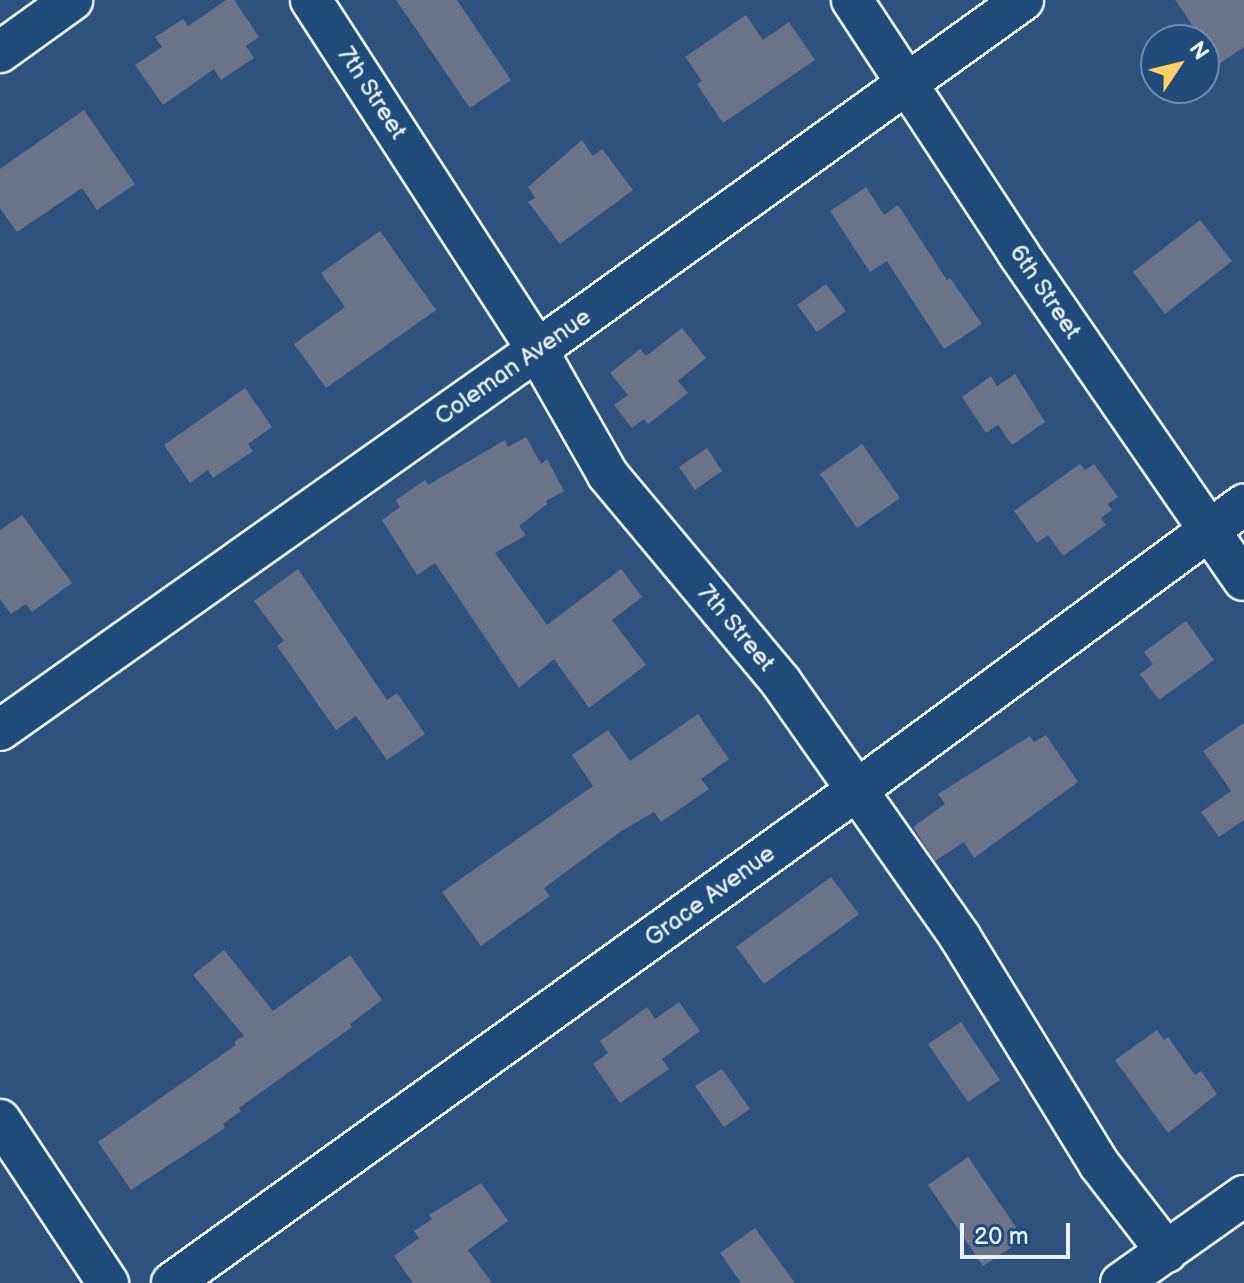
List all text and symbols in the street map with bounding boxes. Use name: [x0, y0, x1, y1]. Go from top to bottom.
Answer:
north arrow: [1140, 24, 1220, 104]
text: N: [1183, 37, 1214, 66]
street label: 7th Street: [331, 41, 413, 145]
street label: 6th Street: [1003, 239, 1087, 345]
street label: Coleman Avenue: [429, 302, 597, 432]
street label: 7th Street: [691, 579, 781, 677]
street label: Grace Avenue: [639, 839, 781, 953]
scale bar: [964, 1207, 1074, 1257]
text: 20 m: [974, 1222, 1029, 1251]

